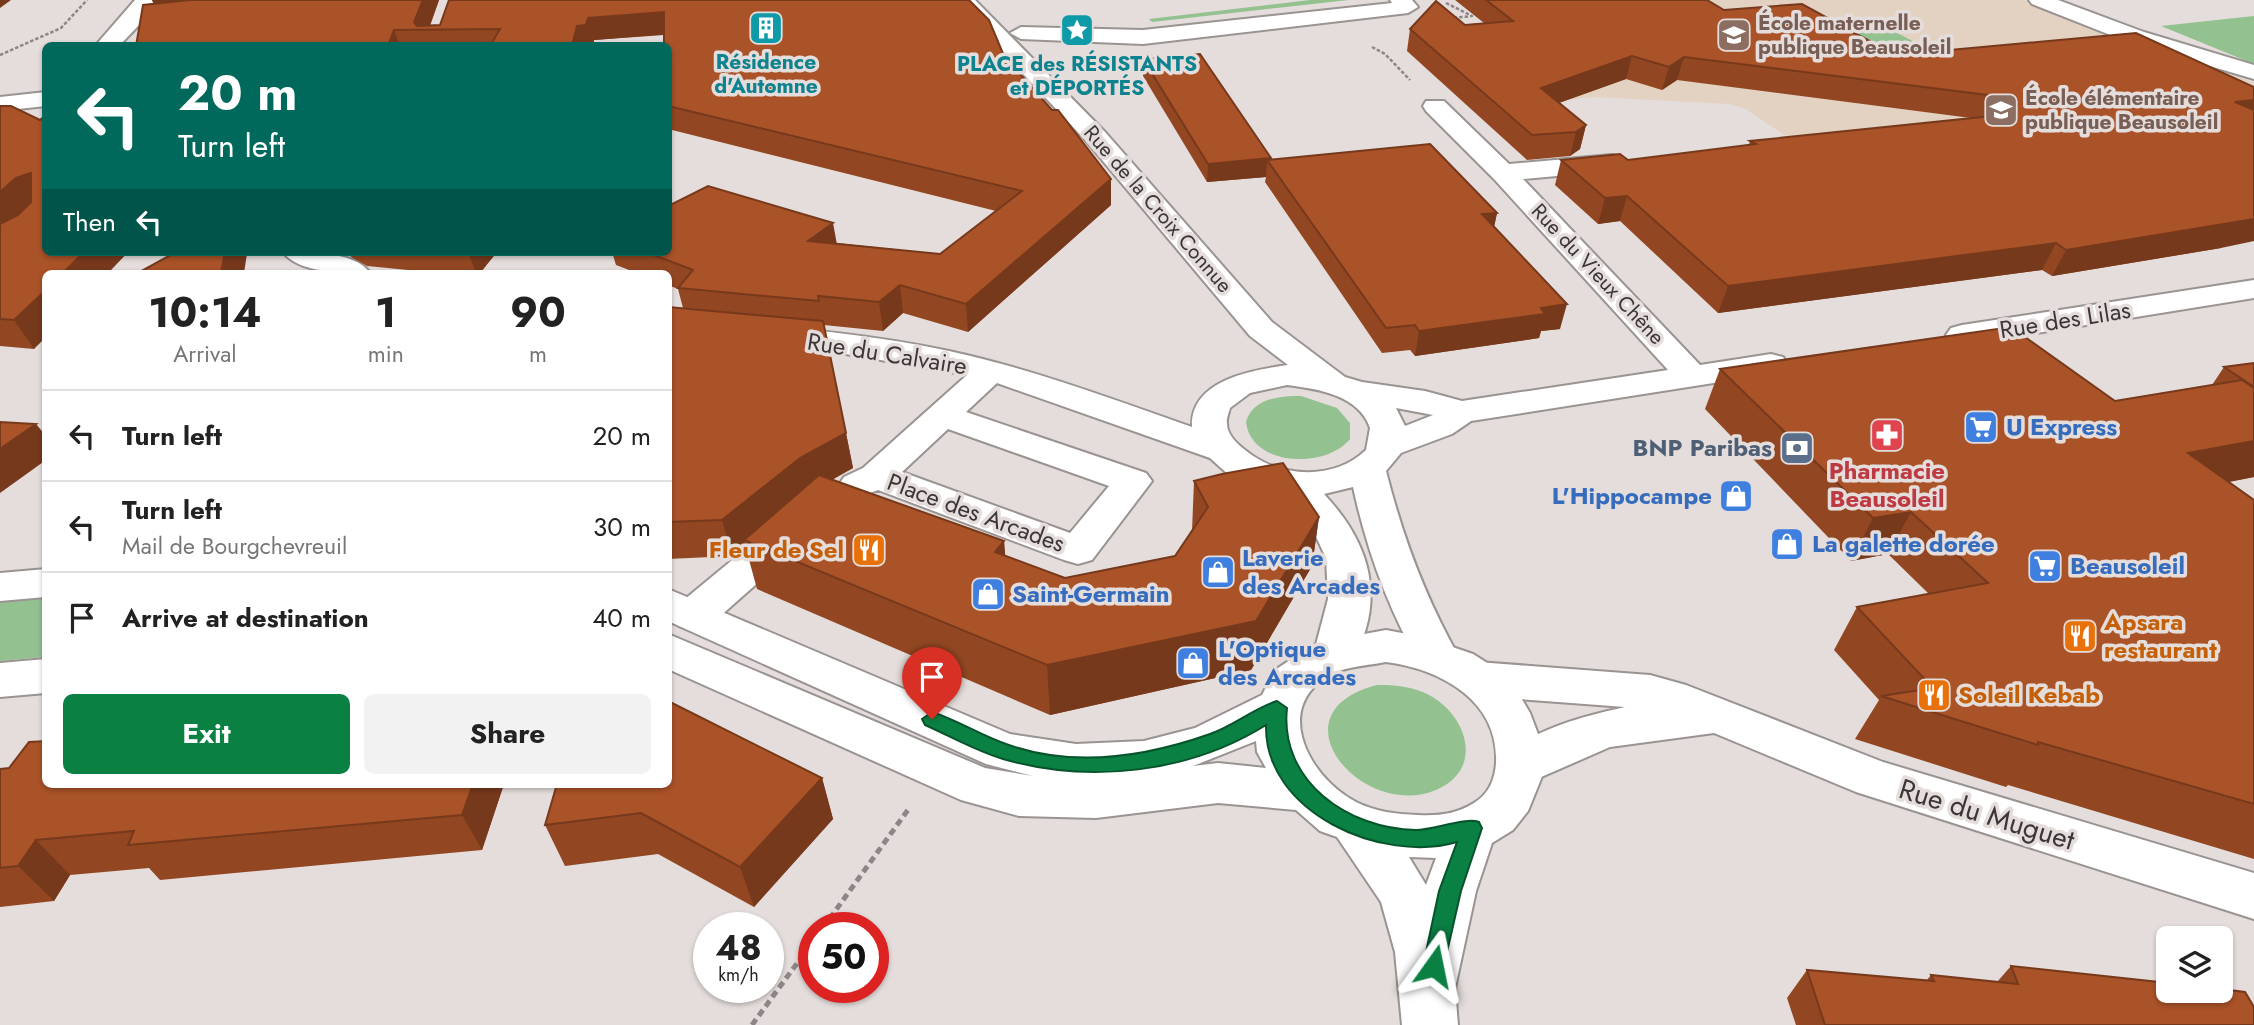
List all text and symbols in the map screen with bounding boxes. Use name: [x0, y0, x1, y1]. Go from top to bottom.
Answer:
place label: École maternelle publique Beausoleil: [1758, 8, 1951, 62]
building icon: Résidence d'Automne: [747, 9, 785, 47]
place icon: PLACE des RÉSISTANTS et DÉPORTÉS: [1058, 11, 1096, 49]
school or university icon: École maternelle publique Beausoleil: [1715, 16, 1753, 54]
place label: Résidence d'Automne: [714, 47, 818, 101]
place label: PLACE des RÉSISTANTS et DÉPORTÉS: [957, 49, 1197, 103]
text: 20 m: [178, 58, 297, 128]
icon: left: [63, 70, 154, 161]
place label: École élémentaire publique Beausoleil: [2025, 83, 2218, 137]
school or university icon: École élémentaire publique Beausoleil: [1982, 91, 2020, 129]
street label: Rue de la Croix Connue: [1077, 119, 1239, 299]
text: Turn left: [178, 123, 285, 169]
street label: Rue du Vieux Chêne: [1524, 197, 1672, 351]
text: Then: [63, 203, 116, 241]
icon: left: [130, 203, 168, 241]
text: 10:14: [148, 282, 262, 343]
text: 1: [375, 282, 396, 343]
text: 90: [510, 282, 566, 343]
street label: Rue des Lilas: [1997, 292, 2133, 347]
street label: Rue du Calvaire: [805, 324, 969, 383]
text: Arrival: [173, 337, 237, 371]
text: min: [368, 337, 404, 371]
text: m: [529, 337, 547, 371]
supermarket icon: U Express: [1962, 408, 2000, 446]
place label: U Express: [2006, 409, 2117, 444]
pharmacy icon: Pharmacie Beausoleil: [1868, 416, 1906, 454]
icon: left: [63, 417, 101, 455]
text: Turn left: [122, 417, 222, 455]
text: 20 m: [593, 417, 651, 455]
bank icon: BNP Paribas: [1778, 429, 1816, 467]
place label: BNP Paribas: [1633, 430, 1772, 465]
place label: Pharmacie Beausoleil: [1829, 453, 1945, 516]
street label: Place des Arcades: [883, 464, 1070, 561]
shop icon: L'Hippocampe: [1717, 477, 1755, 515]
place label: L'Hippocampe: [1552, 478, 1712, 513]
text: Turn left: [122, 491, 222, 529]
icon: left: [63, 508, 101, 546]
text: 30 m: [593, 508, 651, 546]
shop icon: La galette dorée: [1768, 525, 1806, 563]
place label: La galette dorée: [1812, 526, 1995, 561]
text: Mail de Bourgchevreuil: [122, 529, 347, 563]
restaurant icon: Fleur de Sel: [850, 531, 888, 569]
place label: Fleur de Sel: [709, 532, 844, 567]
place label: Laverie des Arcades: [1242, 540, 1380, 603]
supermarket icon: Beausoleil: [2026, 547, 2064, 585]
place label: Beausoleil: [2070, 548, 2185, 583]
shop icon: Laverie des Arcades: [1199, 553, 1237, 591]
shop icon: Saint-Germain: [969, 575, 1007, 613]
place label: Saint-Germain: [1012, 576, 1170, 611]
icon: arrive: [63, 599, 101, 637]
text: Arrive at destination: [122, 599, 369, 637]
text: 40 m: [592, 599, 651, 637]
place label: Apsara restaurant: [2103, 604, 2217, 667]
restaurant icon: Apsara restaurant: [2061, 617, 2099, 655]
place label: L'Optique des Arcades: [1218, 631, 1356, 694]
shop icon: L'Optique des Arcades: [1174, 644, 1212, 682]
pin: [902, 647, 962, 719]
icon: arrive: [913, 658, 951, 696]
restaurant icon: Soleil Kebab: [1915, 676, 1953, 714]
place label: Soleil Kebab: [1958, 677, 2100, 712]
button: Exit: [63, 694, 350, 774]
button: Share: [364, 694, 651, 774]
street label: Rue du Muguet: [1894, 768, 2080, 861]
speed limit sign: 50: [798, 912, 889, 1003]
text: 48: [715, 923, 762, 973]
map controls: [2156, 926, 2233, 1003]
button: layers: [2156, 926, 2233, 1003]
position arrow: [1397, 929, 1471, 1003]
text: km/h: [718, 962, 759, 988]

